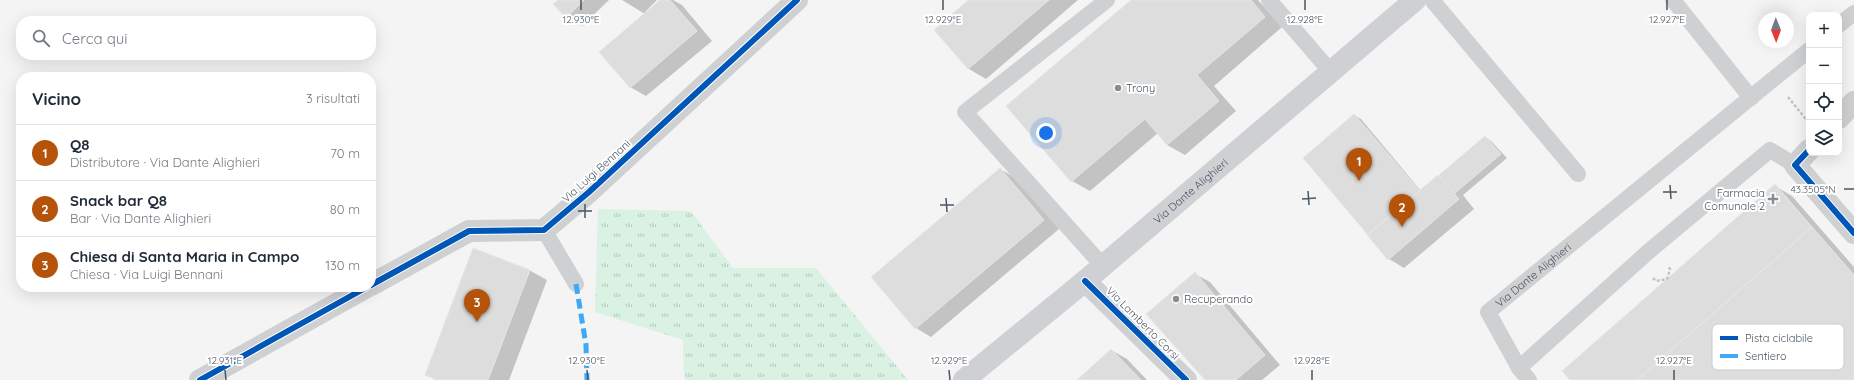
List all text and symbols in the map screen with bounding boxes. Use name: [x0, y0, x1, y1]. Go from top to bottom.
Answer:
north arrow: [1758, 12, 1794, 48]
map controls: [1806, 12, 1842, 156]
button: +: [1806, 12, 1842, 48]
text: 12.930°E: [563, 13, 600, 26]
text: 12.929°E: [925, 13, 962, 26]
text: 12.928°E: [1287, 13, 1324, 26]
text: 12.927°E: [1649, 13, 1685, 26]
search box: [16, 16, 376, 60]
icon: search: [30, 27, 52, 49]
text: Cerca qui: [62, 29, 128, 48]
button: −: [1806, 48, 1842, 84]
place label: Trony: [1126, 81, 1155, 95]
marker: Trony: [1113, 83, 1123, 93]
button: locate: [1806, 84, 1842, 120]
text: Vicino: [32, 88, 81, 109]
text: 3 risultati: [306, 90, 360, 106]
button: layers: [1806, 120, 1842, 156]
your location: [1036, 123, 1056, 143]
text: Q8: [70, 135, 90, 154]
street label: Via Luigi Bennani: [559, 137, 633, 205]
text: 1: [42, 145, 48, 161]
text: 70 m: [330, 145, 360, 161]
pin: 1: [1346, 148, 1372, 181]
text: Distributore · Via Dante Alighieri: [70, 154, 260, 170]
street label: Via Dante Alighieri: [1150, 155, 1231, 227]
text: 43.3505°N: [1790, 183, 1836, 196]
place label: Farmacia Comunale 2: [1704, 186, 1765, 213]
text: Snack bar Q8: [70, 191, 167, 210]
pin: 2: [1389, 194, 1415, 227]
marker: Farmacia Comunale 2: [1768, 194, 1778, 204]
text: 2: [41, 201, 49, 217]
text: 80 m: [330, 201, 360, 217]
text: Bar · Via Dante Alighieri: [70, 210, 211, 226]
street label: Via Dante Alighieri: [1493, 240, 1574, 310]
text: Chiesa di Santa Maria in Campo: [70, 247, 299, 266]
text: 3: [42, 257, 48, 273]
text: 130 m: [325, 257, 360, 273]
text: Chiesa · Via Luigi Bennani: [70, 266, 223, 282]
street label: Via Lamberto Corsi: [1103, 283, 1183, 363]
pin: 3: [464, 289, 490, 322]
place label: Recuperando: [1184, 292, 1253, 306]
marker: Recuperando: [1171, 294, 1181, 304]
legend: [1712, 324, 1844, 370]
text: Pista ciclabile: [1745, 331, 1813, 345]
text: Sentiero: [1745, 349, 1787, 363]
text: 12.931°E: [208, 354, 243, 367]
text: 12.930°E: [569, 354, 606, 367]
text: 12.929°E: [931, 354, 968, 367]
text: 12.928°E: [1294, 354, 1331, 367]
text: 12.927°E: [1656, 354, 1692, 367]

